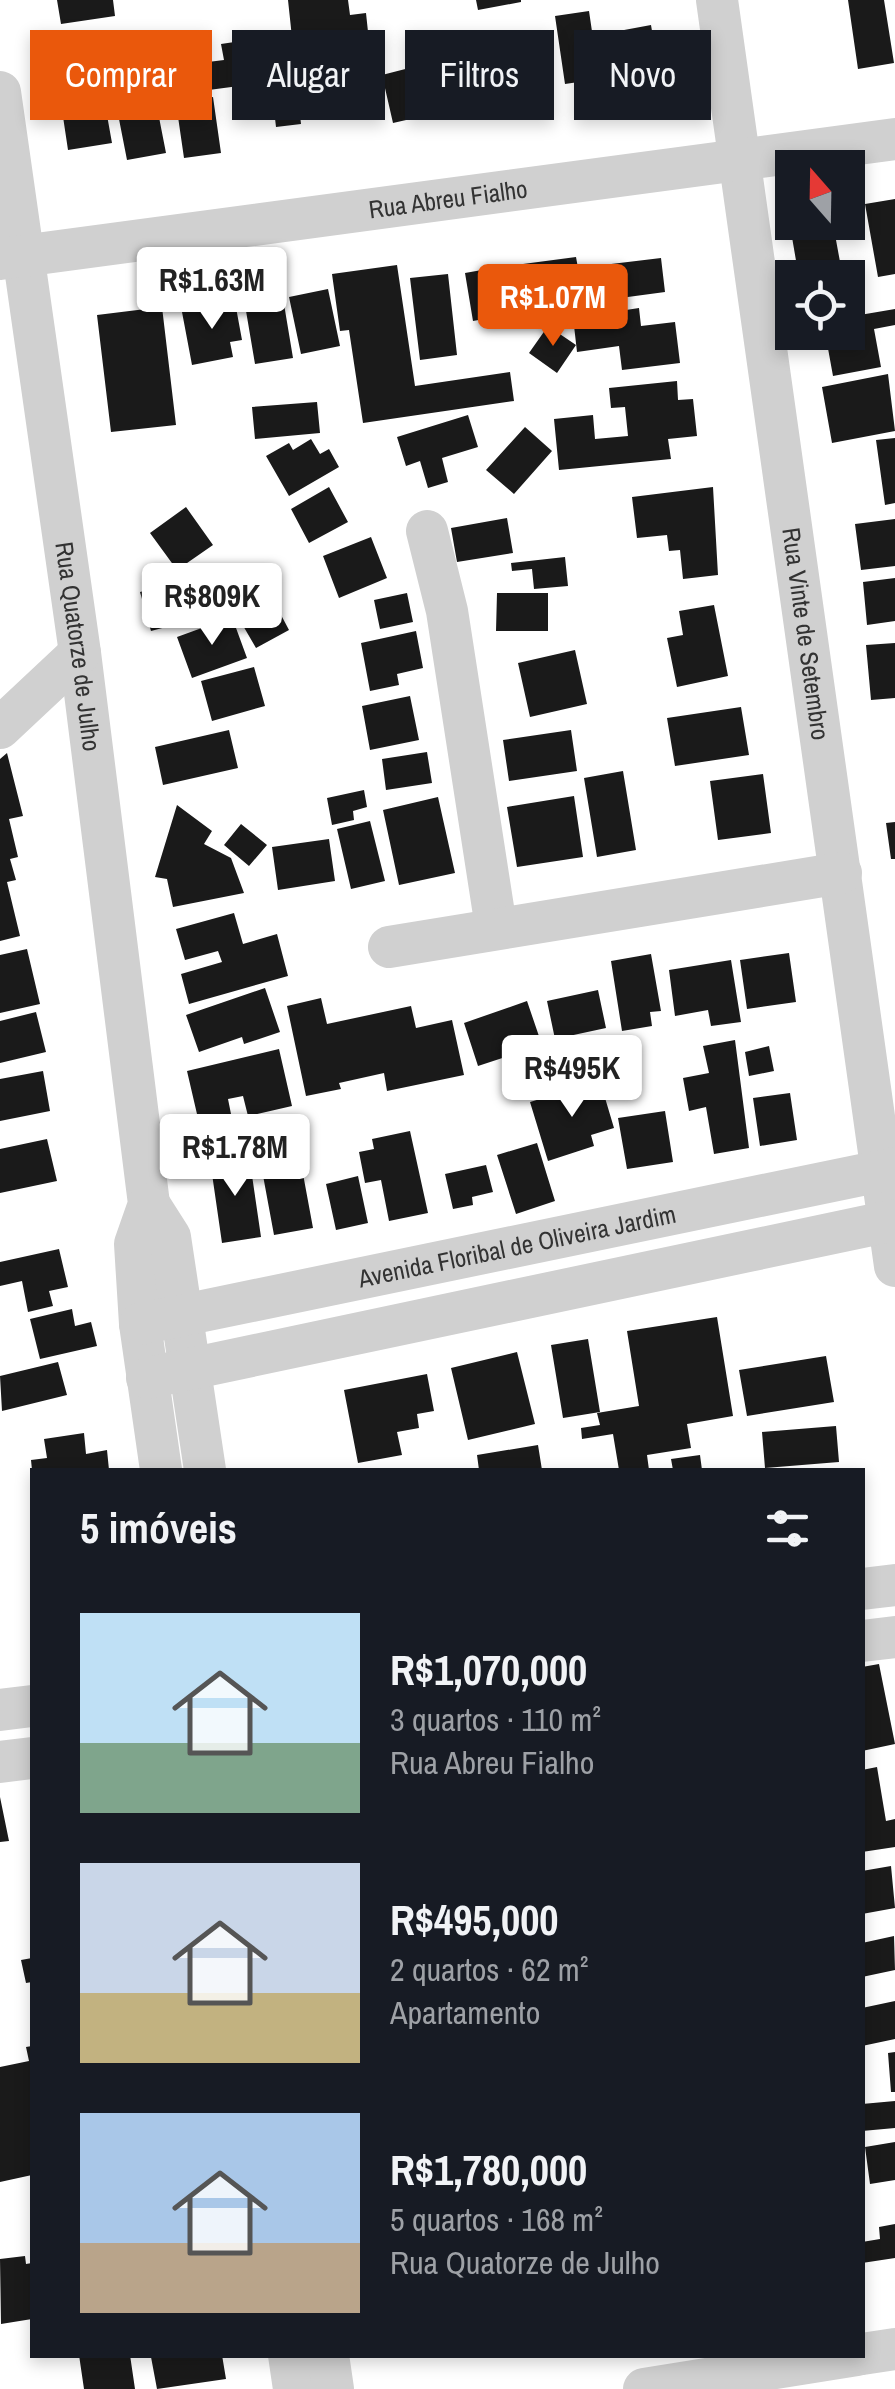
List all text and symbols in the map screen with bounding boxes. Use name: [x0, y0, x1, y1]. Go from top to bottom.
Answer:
chip: Comprar: [30, 30, 212, 120]
chip: Alugar: [232, 30, 385, 120]
chip: Filtros: [405, 30, 554, 120]
chip: Novo: [574, 30, 711, 120]
north arrow: [775, 150, 865, 240]
map controls: [775, 150, 865, 350]
street label: Rua Abreu Fialho: [367, 171, 529, 226]
pin: R$1.63M: [120, 247, 304, 332]
text: R$1.63M: [159, 258, 265, 301]
button: locate: [775, 260, 865, 350]
pin: R$1.07M: [461, 264, 645, 349]
text: R$1.07M: [500, 275, 606, 318]
street label: Rua Vinte de Setembro: [774, 525, 838, 742]
street label: Rua Quatorze de Julho: [47, 540, 109, 753]
pin: R$809K: [131, 563, 293, 648]
text: R$809K: [164, 574, 260, 617]
pin: R$495K: [491, 1035, 653, 1120]
text: R$495K: [524, 1046, 620, 1089]
pin: R$1.78M: [143, 1114, 327, 1199]
text: R$1.78M: [182, 1125, 288, 1168]
street label: Avenida Floribal de Oliveira Jardim: [354, 1197, 679, 1296]
text: 5 imóveis: [80, 1500, 237, 1556]
icon: filters: [760, 1501, 815, 1556]
text: R$1,070,000: [390, 1642, 587, 1698]
icon: home: [160, 1653, 280, 1773]
text: 3 quartos · 110 m²: [390, 1698, 601, 1741]
text: Rua Abreu Fialho: [390, 1741, 594, 1784]
text: R$495,000: [390, 1892, 559, 1948]
icon: home: [160, 1903, 280, 2023]
text: 2 quartos · 62 m²: [390, 1948, 588, 1991]
text: Apartamento: [390, 1991, 540, 2034]
text: R$1,780,000: [390, 2142, 587, 2198]
icon: home: [160, 2153, 280, 2273]
text: 5 quartos · 168 m²: [390, 2198, 603, 2241]
text: Rua Quatorze de Julho: [390, 2241, 660, 2284]

